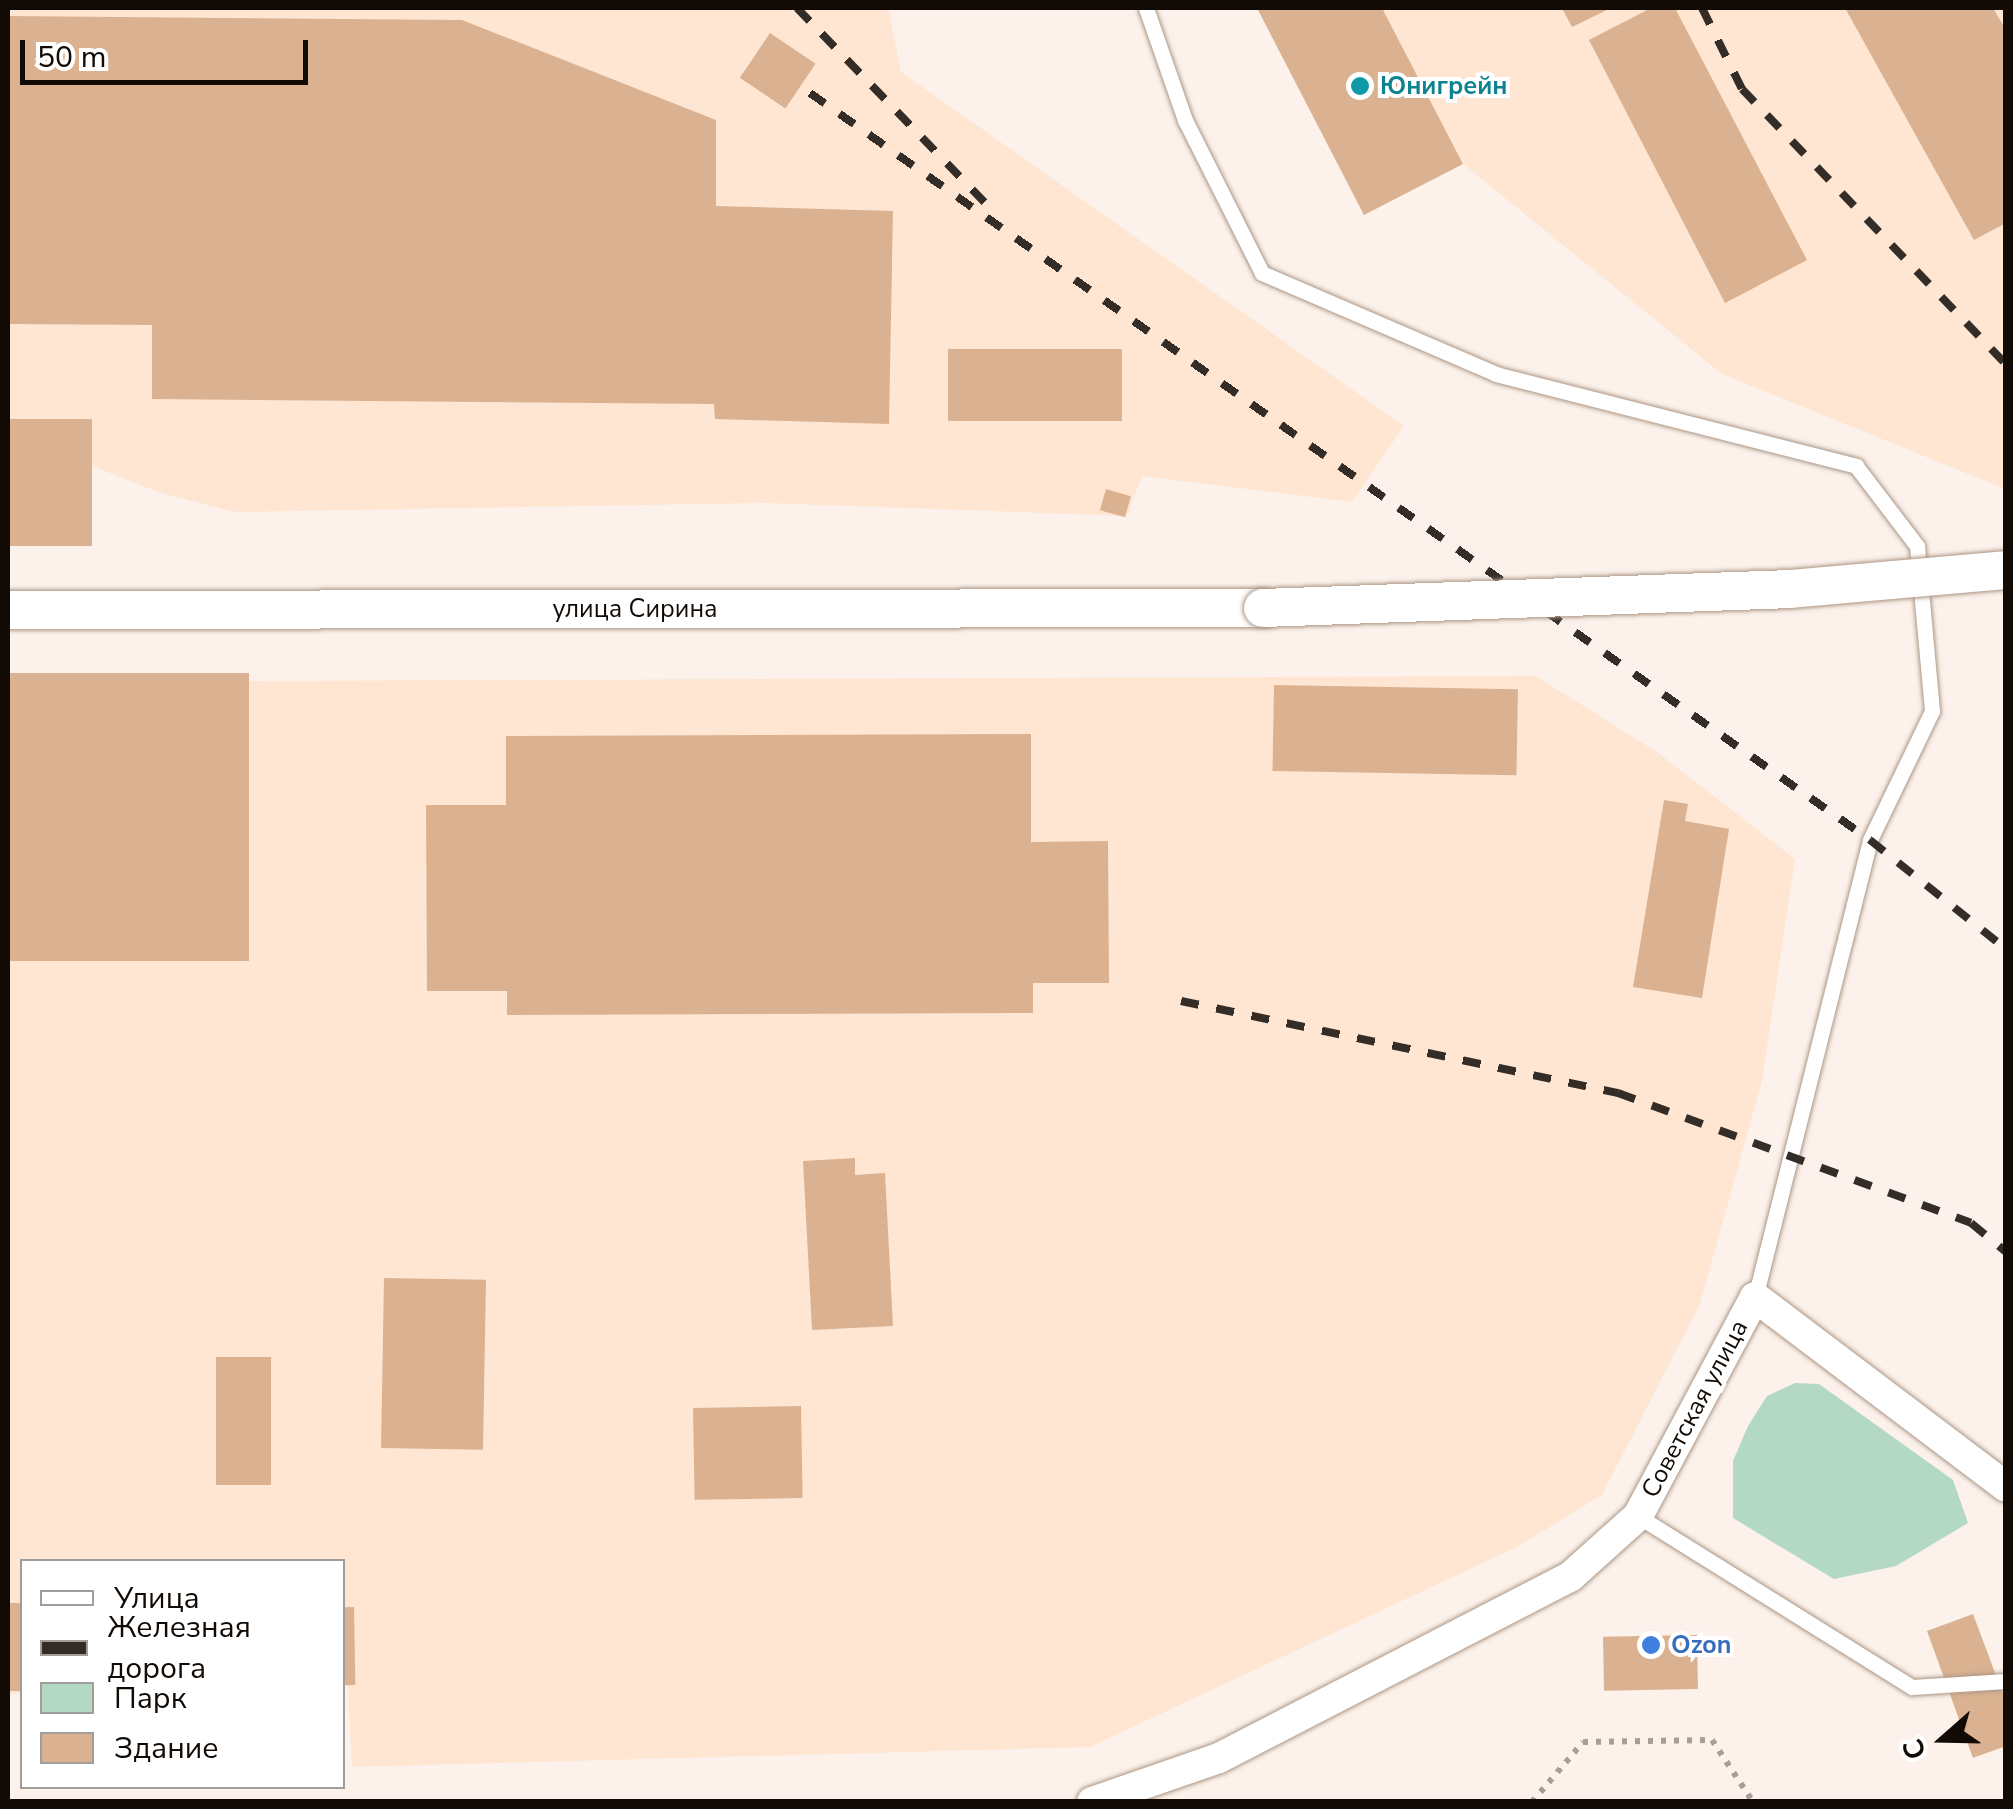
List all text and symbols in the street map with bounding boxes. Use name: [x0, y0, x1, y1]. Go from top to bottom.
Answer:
scale bar: [25, 20, 312, 82]
text: 50 m: [37, 37, 106, 78]
place label: Юнигрейн: [1380, 71, 1507, 101]
marker: Юнигрейн: [1349, 75, 1371, 97]
street label: улица Сирина: [552, 594, 718, 624]
street label: Советская улица: [1635, 1315, 1755, 1503]
legend: [20, 1559, 345, 1789]
text: Улица: [114, 1578, 200, 1619]
text: Железная дорога: [108, 1607, 251, 1689]
place label: Ozon: [1671, 1630, 1731, 1660]
marker: Ozon: [1640, 1634, 1662, 1656]
text: Парк: [114, 1678, 186, 1719]
north arrow: [1893, 1689, 1993, 1789]
text: Здание: [114, 1728, 219, 1769]
text: С: [1894, 1734, 1936, 1765]

